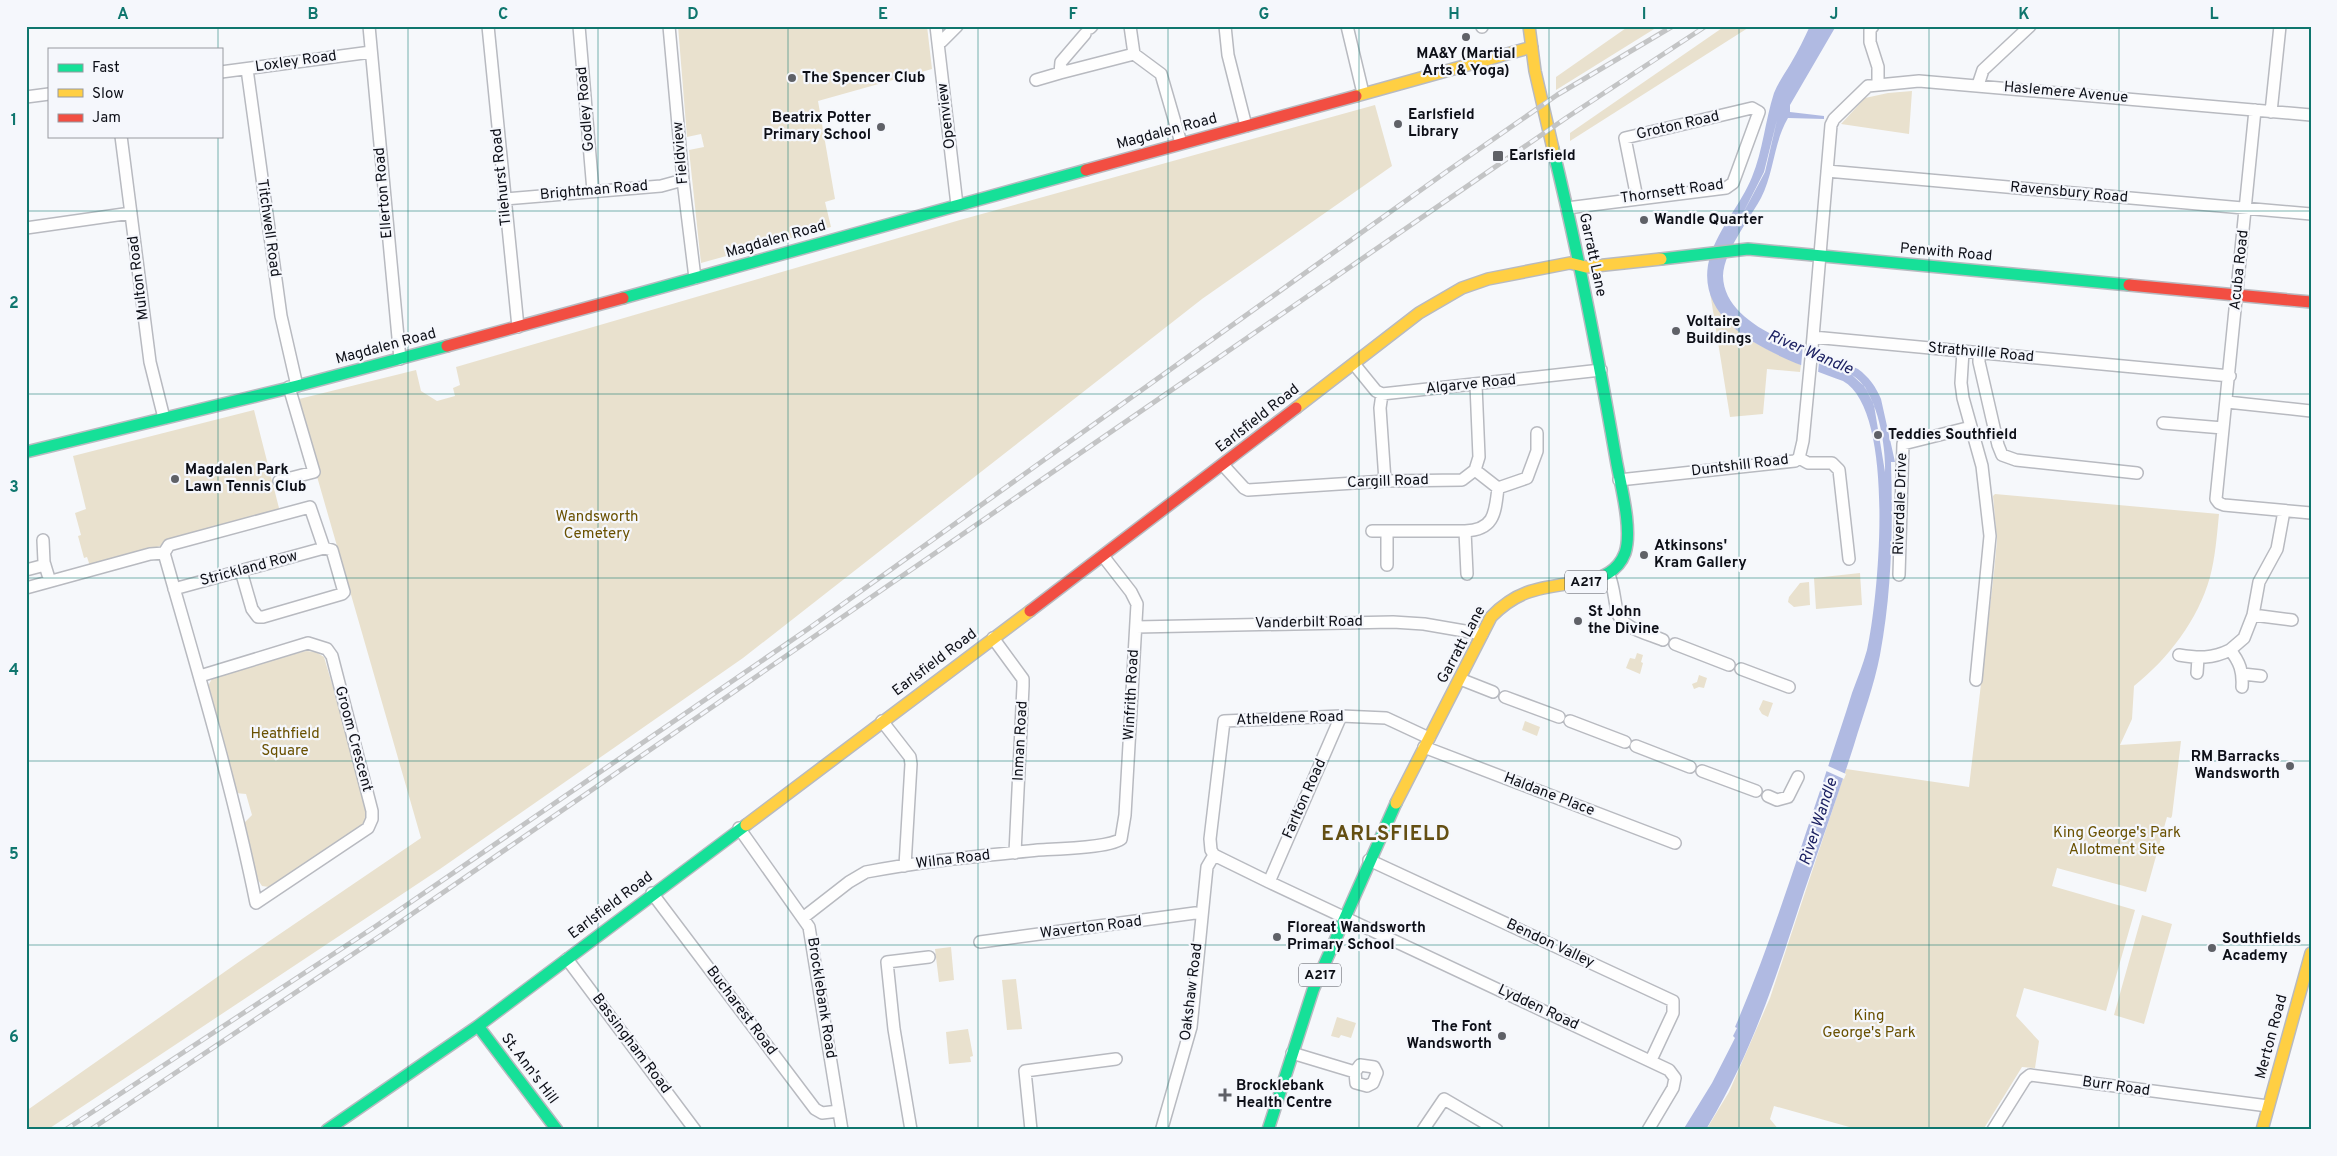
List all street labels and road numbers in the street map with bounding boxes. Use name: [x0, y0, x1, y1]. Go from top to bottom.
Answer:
street label: Loxley Road: [254, 47, 338, 77]
street label: Godley Road: [573, 66, 599, 152]
street label: Haslemere Avenue: [2003, 78, 2129, 108]
street label: Openview: [933, 82, 960, 150]
street label: Groton Road: [1635, 107, 1721, 145]
street label: Magdalen Road: [1115, 109, 1219, 155]
street label: Fieldview: [669, 121, 693, 185]
street label: Tilehurst Road: [487, 127, 517, 227]
street label: Ellerton Road: [371, 147, 397, 239]
street label: Thornsett Road: [1619, 175, 1725, 209]
street label: Brightman Road: [539, 177, 649, 205]
street label: Titchwell Road: [252, 178, 284, 278]
street label: Ravensbury Road: [2009, 178, 2129, 208]
street label: Garratt Lane: [1574, 211, 1610, 299]
street label: Magdalen Road: [724, 217, 828, 263]
street label: Acuba Road: [2226, 229, 2254, 311]
street label: Multon Road: [124, 235, 154, 321]
street label: Penwith Road: [1899, 240, 1993, 266]
street label: Magdalen Road: [334, 324, 438, 370]
street label: Strathville Road: [1927, 339, 2035, 367]
street label: Algarve Road: [1425, 371, 1517, 399]
street label: Earlsfield Road: [1212, 380, 1304, 458]
street label: Duntshill Road: [1690, 451, 1790, 481]
street label: Riverdale Drive: [1890, 452, 1912, 556]
street label: Cargill Road: [1347, 471, 1429, 493]
street label: Strickland Row: [198, 547, 300, 591]
road number: A217: [1565, 570, 1607, 594]
street label: Garratt Lane: [1434, 603, 1490, 687]
street label: Vanderbilt Road: [1255, 613, 1363, 633]
street label: Earlsfield Road: [889, 625, 981, 701]
street label: Winfrith Road: [1120, 649, 1144, 741]
street label: Groom Crescent: [330, 684, 376, 794]
street label: Inman Road: [1009, 700, 1033, 782]
street label: Atheldene Road: [1236, 708, 1344, 730]
street label: Farlton Road: [1279, 756, 1331, 842]
street label: Haldane Place: [1501, 769, 1597, 821]
street label: Wilna Road: [915, 846, 991, 874]
street label: Earlsfield Road: [565, 868, 657, 944]
street label: Waverton Road: [1039, 912, 1143, 944]
street label: Bendon Valley: [1503, 915, 1597, 973]
street label: Brocklebank Road: [802, 936, 840, 1060]
street label: Oakshaw Road: [1177, 942, 1207, 1042]
street label: Bucharest Road: [701, 963, 781, 1059]
road number: A217: [1299, 964, 1341, 986]
street label: Lydden Road: [1494, 981, 1582, 1035]
street label: Bassingham Road: [587, 990, 675, 1098]
street label: Merton Road: [2252, 993, 2292, 1081]
street label: St. Ann's Hill: [496, 1030, 562, 1108]
street label: Burr Road: [2081, 1073, 2151, 1101]

